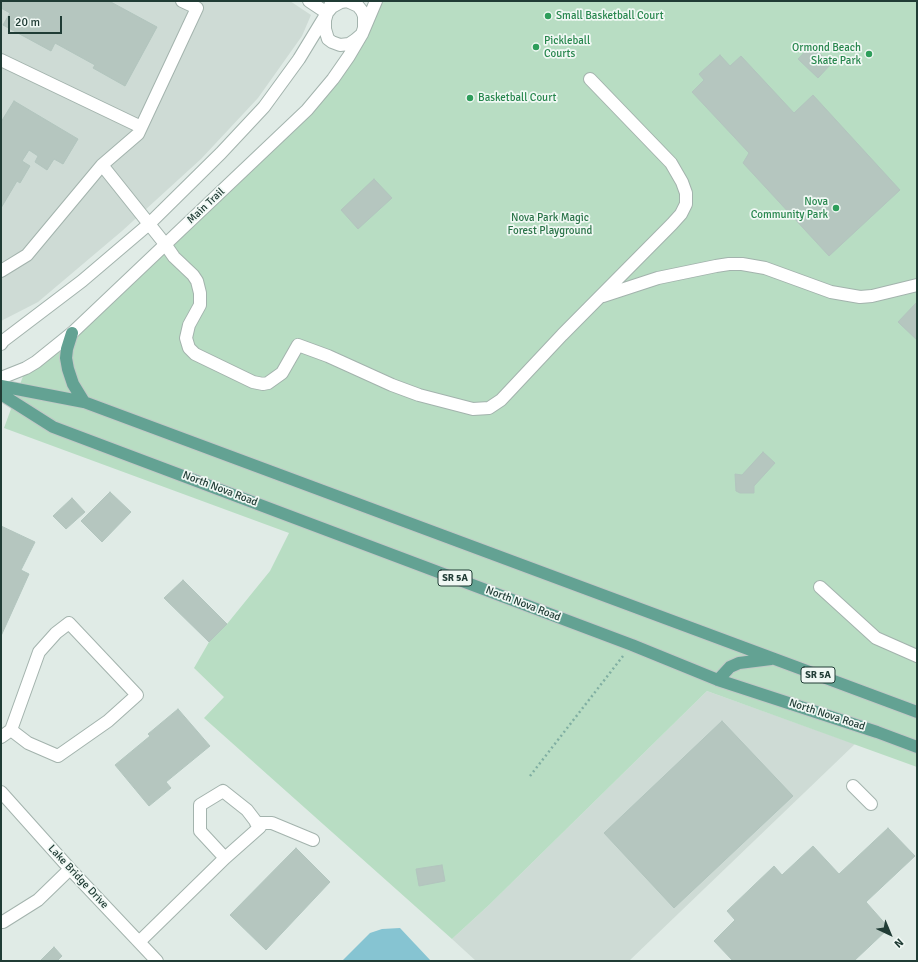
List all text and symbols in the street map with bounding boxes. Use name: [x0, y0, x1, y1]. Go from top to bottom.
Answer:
scale bar: [10, 8, 64, 34]
place label: Small Basketball Court: [556, 9, 663, 23]
marker: Small Basketball Court: [543, 11, 553, 21]
text: 20 m: [15, 15, 40, 30]
place label: Pickleball Courts: [544, 34, 590, 60]
place label: Ormond Beach Skate Park: [792, 41, 861, 67]
marker: Pickleball Courts: [531, 42, 541, 52]
marker: Ormond Beach Skate Park: [864, 49, 874, 59]
place label: Basketball Court: [478, 91, 556, 105]
marker: Basketball Court: [465, 93, 475, 103]
street label: Main Trail: [184, 185, 228, 227]
place label: Nova Community Park: [751, 195, 828, 221]
marker: Nova Community Park: [831, 203, 841, 213]
park label: Nova Park Magic Forest Playground: [508, 211, 592, 237]
street label: North Nova Road: [181, 469, 259, 509]
road number: SR 5A: [438, 570, 472, 586]
street label: North Nova Road: [484, 584, 562, 624]
road number: SR 5A: [801, 667, 835, 683]
street label: North Nova Road: [787, 696, 867, 734]
street label: Lake Bridge Drive: [45, 842, 111, 912]
north arrow: [870, 914, 910, 954]
text: N: [891, 936, 906, 950]

